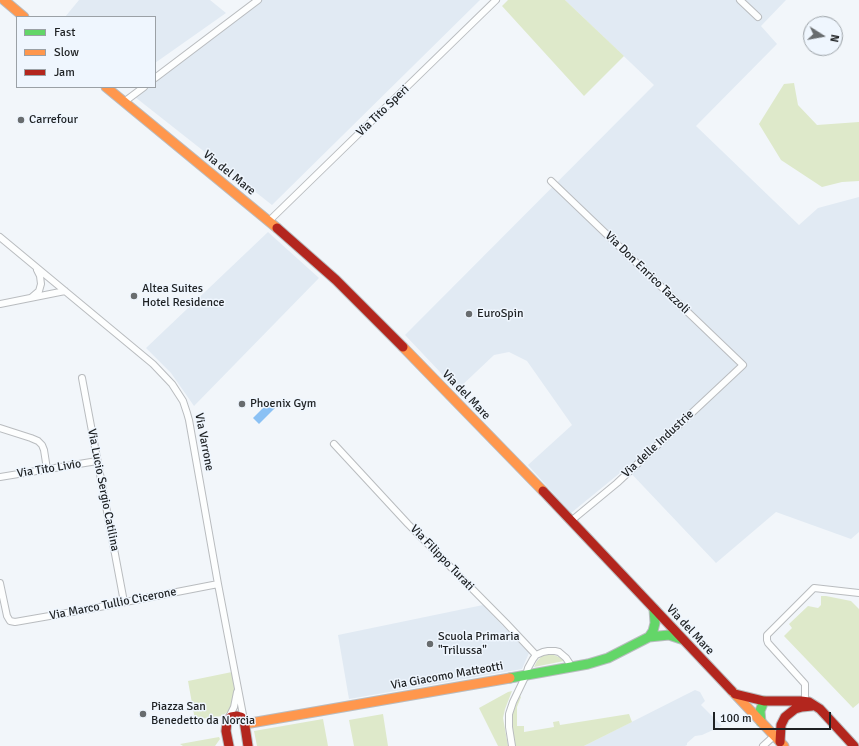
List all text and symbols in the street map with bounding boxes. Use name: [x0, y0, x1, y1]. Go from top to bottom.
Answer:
legend: [16, 16, 156, 88]
north arrow: [803, 16, 843, 56]
text: Fast: [54, 25, 75, 40]
text: N: [827, 33, 841, 43]
text: Slow: [54, 45, 79, 60]
text: Jam: [54, 65, 75, 80]
street label: Via Tito Speri: [354, 82, 412, 140]
place label: Carrefour: [29, 113, 78, 127]
marker: Carrefour: [16, 115, 26, 125]
street label: Via del Mare: [200, 147, 258, 199]
street label: Via Don Enrico Tazzoli: [602, 229, 692, 317]
place label: Altea Suites Hotel Residence: [142, 282, 225, 310]
marker: Altea Suites Hotel Residence: [129, 291, 139, 301]
place label: EuroSpin: [477, 307, 523, 321]
marker: EuroSpin: [464, 309, 474, 319]
street label: Via del Mare: [439, 367, 493, 423]
place label: Phoenix Gym: [250, 397, 316, 411]
marker: Phoenix Gym: [237, 399, 247, 409]
street label: Via delle Industrie: [619, 407, 697, 481]
street label: Via Varrone: [191, 412, 217, 472]
street label: Via Lucio Sergio Catilina: [84, 427, 122, 553]
street label: Via Tito Livio: [16, 457, 82, 481]
street label: Via Filippo Turati: [407, 522, 477, 594]
street label: Via Marco Tullio Cicerone: [48, 585, 178, 623]
street label: Via del Mare: [663, 602, 717, 658]
place label: Scuola Primaria "Trilussa": [438, 630, 519, 658]
marker: Scuola Primaria "Trilussa": [425, 639, 435, 649]
street label: Via Giacomo Matteotti: [390, 659, 504, 693]
place label: Piazza San Benedetto da Norcia: [151, 700, 255, 728]
scale bar: [715, 704, 833, 730]
marker: Piazza San Benedetto da Norcia: [138, 709, 148, 719]
text: 100 m: [720, 711, 752, 726]

